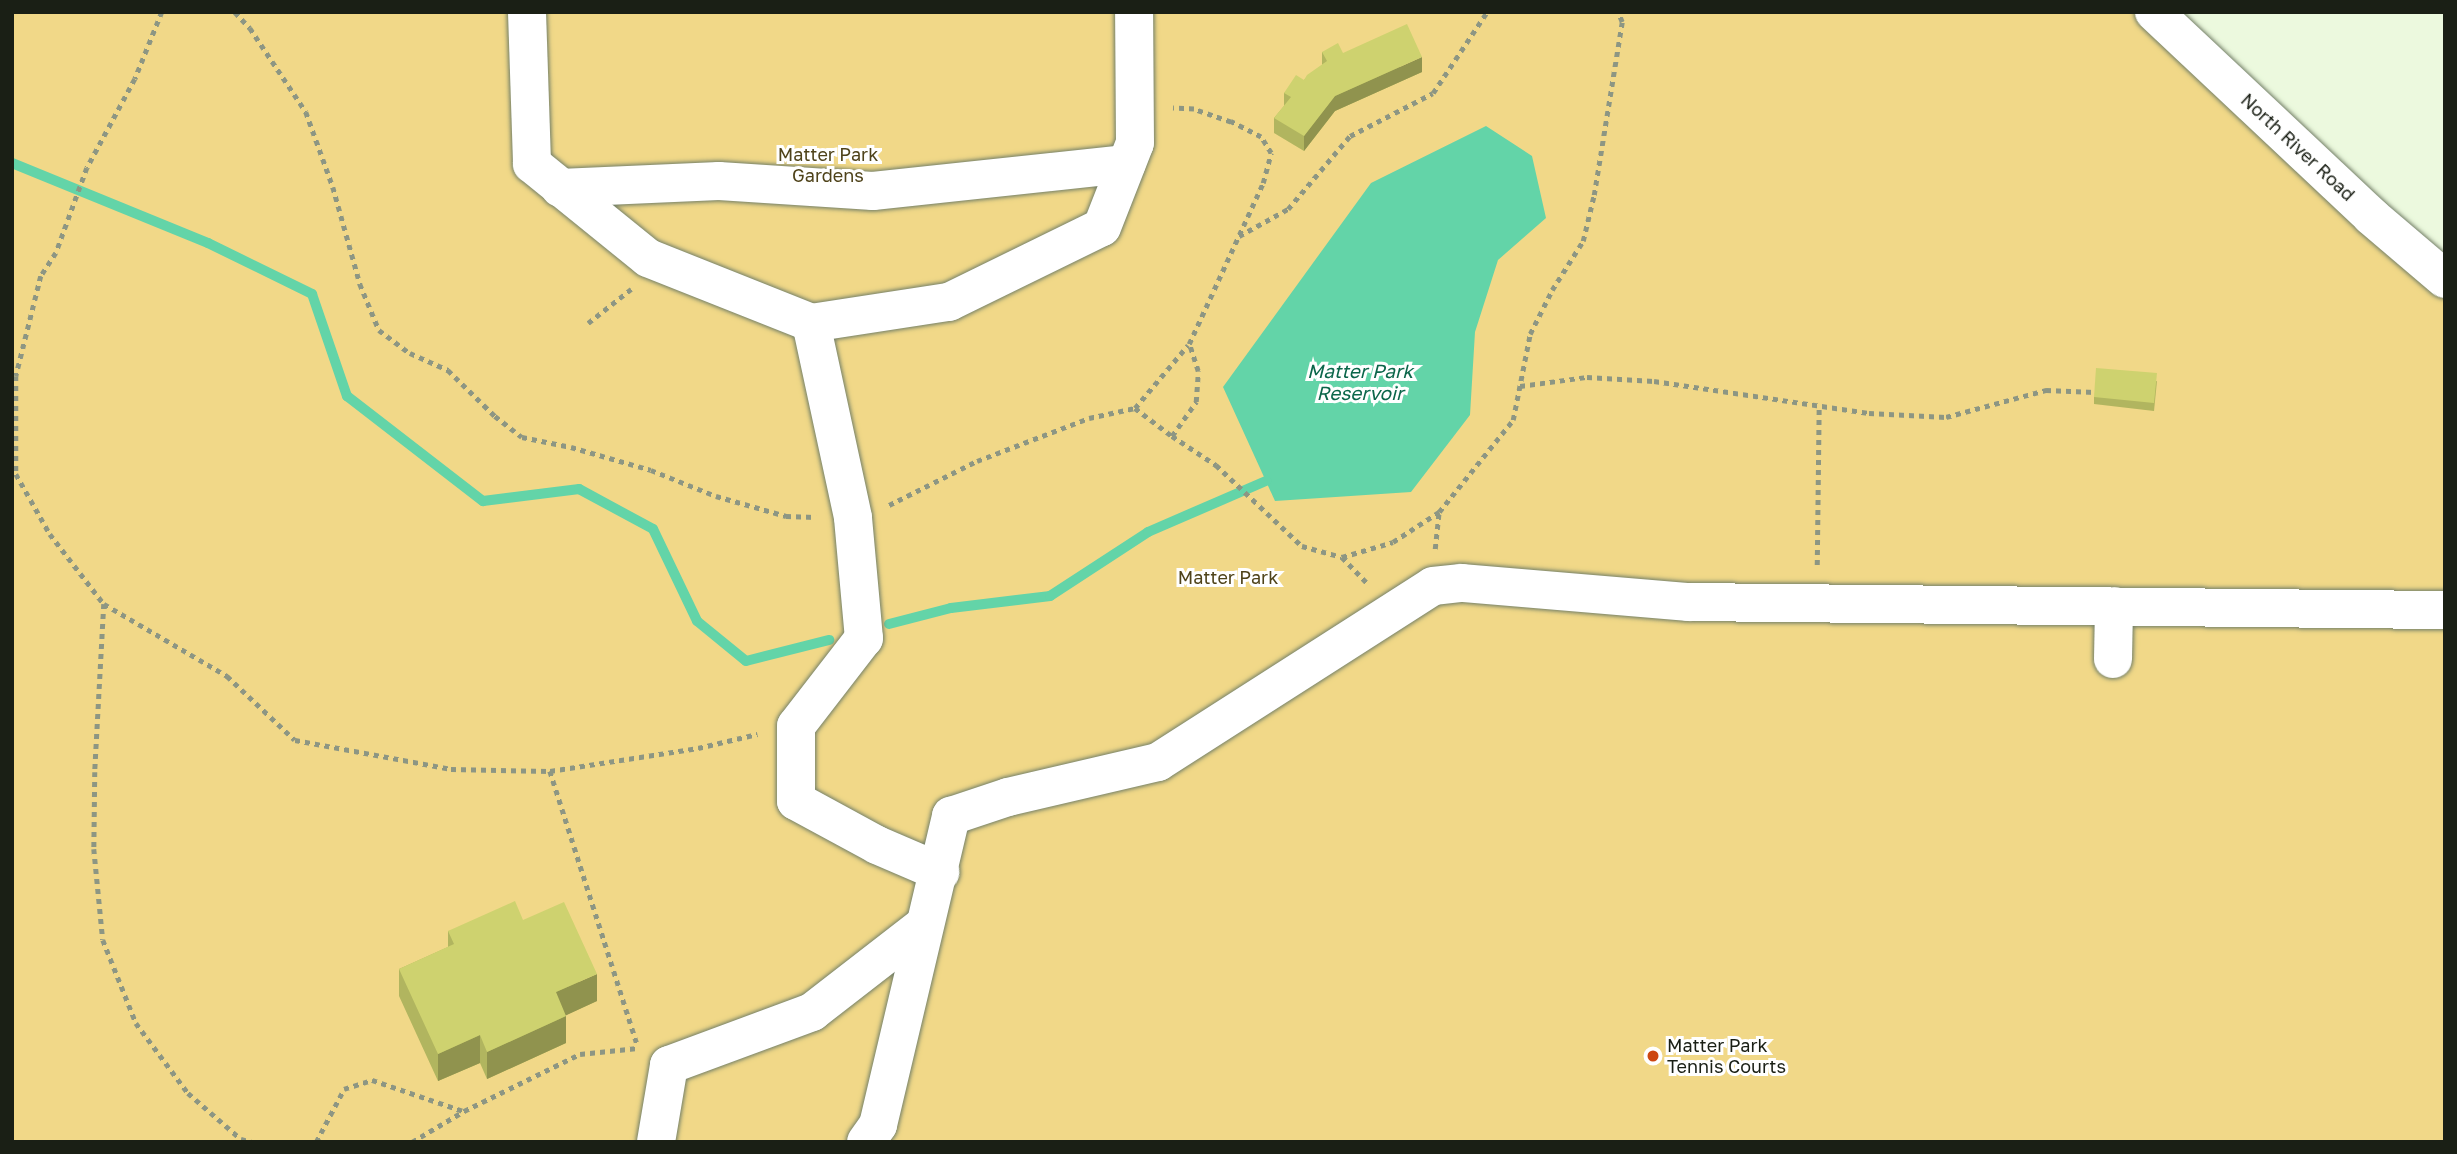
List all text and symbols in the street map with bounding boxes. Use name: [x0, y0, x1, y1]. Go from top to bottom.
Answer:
street label: North River Road: [2237, 89, 2359, 205]
park label: Matter Park Gardens: [778, 144, 878, 186]
water label: Matter Park Reservoir: [1307, 360, 1413, 404]
park label: Matter Park: [1178, 566, 1278, 588]
place label: Matter Park Tennis Courts: [1667, 1035, 1786, 1078]
marker: Matter Park Tennis Courts: [1645, 1048, 1661, 1064]

